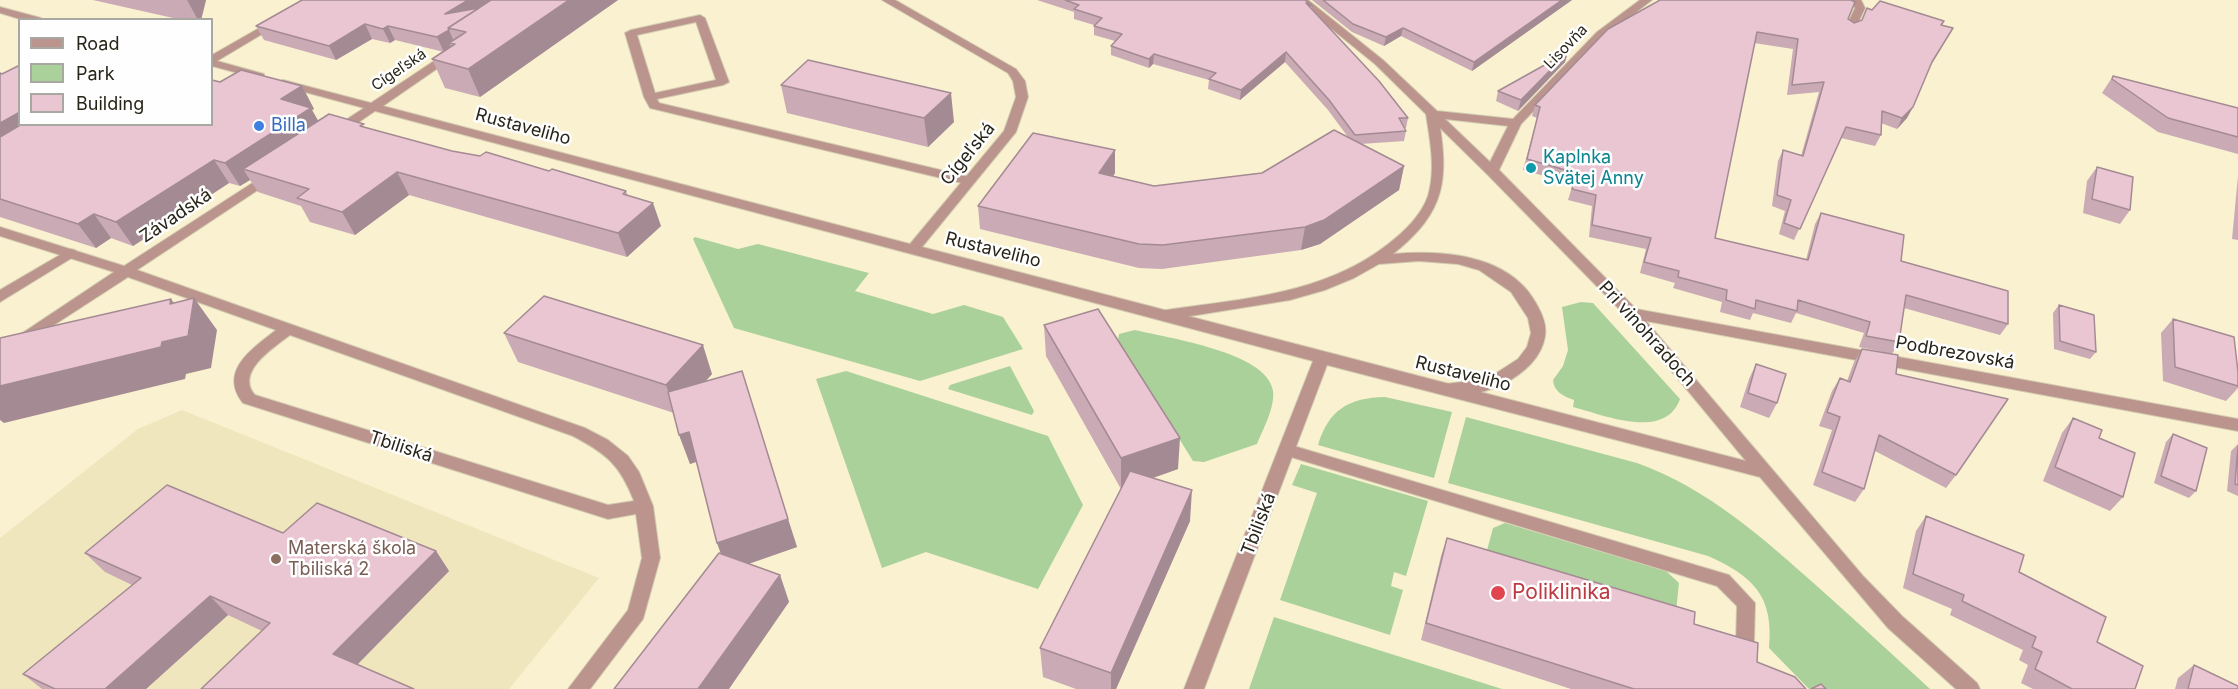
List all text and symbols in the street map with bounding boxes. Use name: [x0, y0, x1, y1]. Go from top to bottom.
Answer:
legend: [18, 18, 213, 126]
street label: Lisovňa: [1541, 21, 1591, 73]
text: Road: [76, 33, 119, 54]
street label: Cígeľská: [368, 45, 430, 95]
text: Park: [76, 63, 115, 84]
text: Building: [76, 93, 144, 114]
street label: Rustaveliho: [473, 104, 573, 150]
place label: Billa: [271, 115, 306, 137]
street label: Cígeľská: [936, 118, 1000, 190]
marker: Billa: [252, 119, 266, 133]
place label: Kaplnka Svätej Anny: [1543, 147, 1644, 190]
marker: Kaplnka Svätej Anny: [1524, 161, 1538, 175]
street label: Závadská: [136, 184, 216, 248]
street label: Rustaveliho: [943, 228, 1043, 272]
street label: Pri vinohradoch: [1594, 277, 1700, 391]
street label: Podbrezovská: [1894, 332, 2016, 374]
street label: Rustaveliho: [1413, 352, 1513, 396]
street label: Tbiliská: [367, 427, 435, 467]
street label: Tbiliská: [1237, 490, 1281, 558]
place label: Materská škola Tbiliská 2: [288, 538, 416, 580]
marker: Materská škola Tbiliská 2: [269, 552, 283, 566]
place label: Poliklinika: [1512, 580, 1611, 606]
marker: Poliklinika: [1489, 584, 1507, 602]

